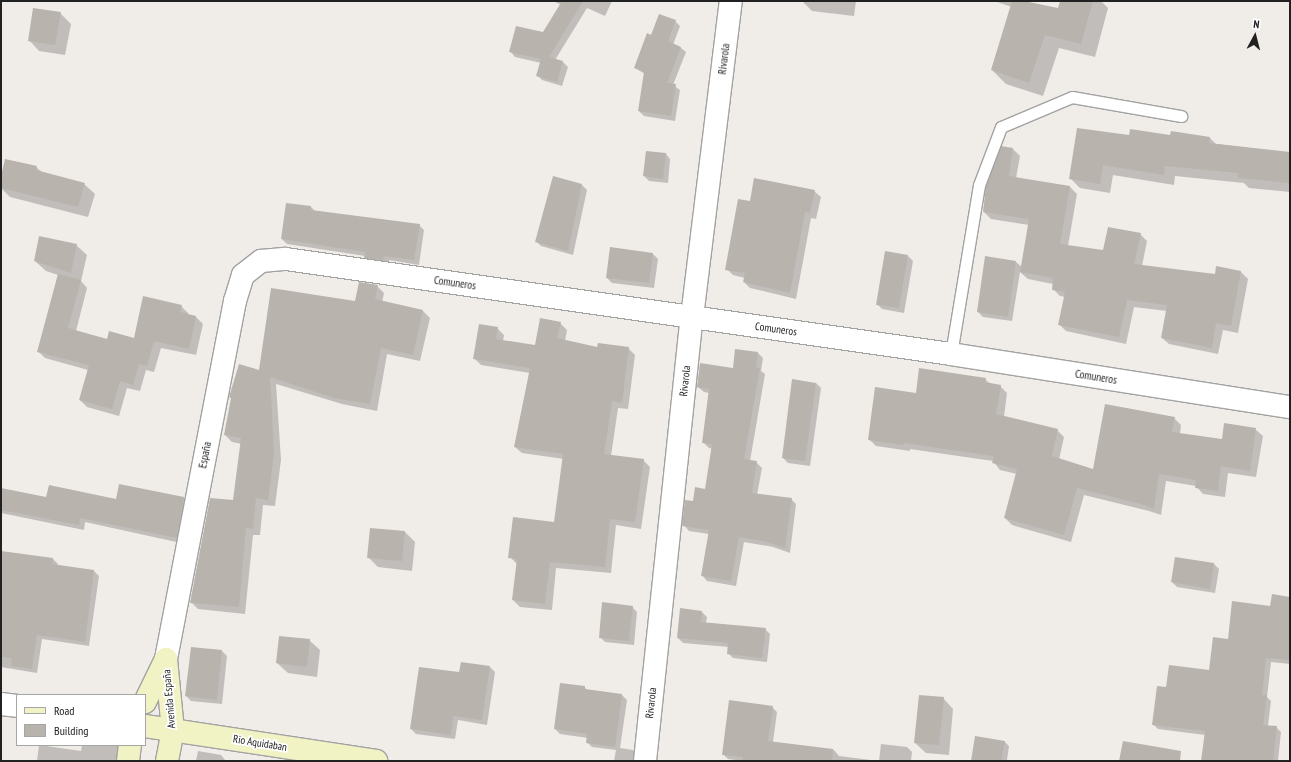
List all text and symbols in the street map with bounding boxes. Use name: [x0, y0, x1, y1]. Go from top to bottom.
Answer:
north arrow: [1235, 16, 1275, 56]
text: N: [1253, 17, 1260, 31]
street label: Rivarola: [716, 43, 732, 75]
street label: Comuneros: [433, 274, 477, 292]
street label: Comuneros: [754, 320, 798, 338]
street label: Rivarola: [677, 365, 693, 397]
street label: Comuneros: [1074, 367, 1118, 387]
street label: España: [196, 441, 214, 469]
street label: Avenida España: [160, 669, 178, 729]
street label: Rivarola: [643, 687, 659, 719]
legend: [16, 694, 146, 746]
text: Road: [54, 703, 74, 718]
text: Building: [54, 723, 89, 738]
street label: Rio Aquidaban: [232, 732, 288, 754]

